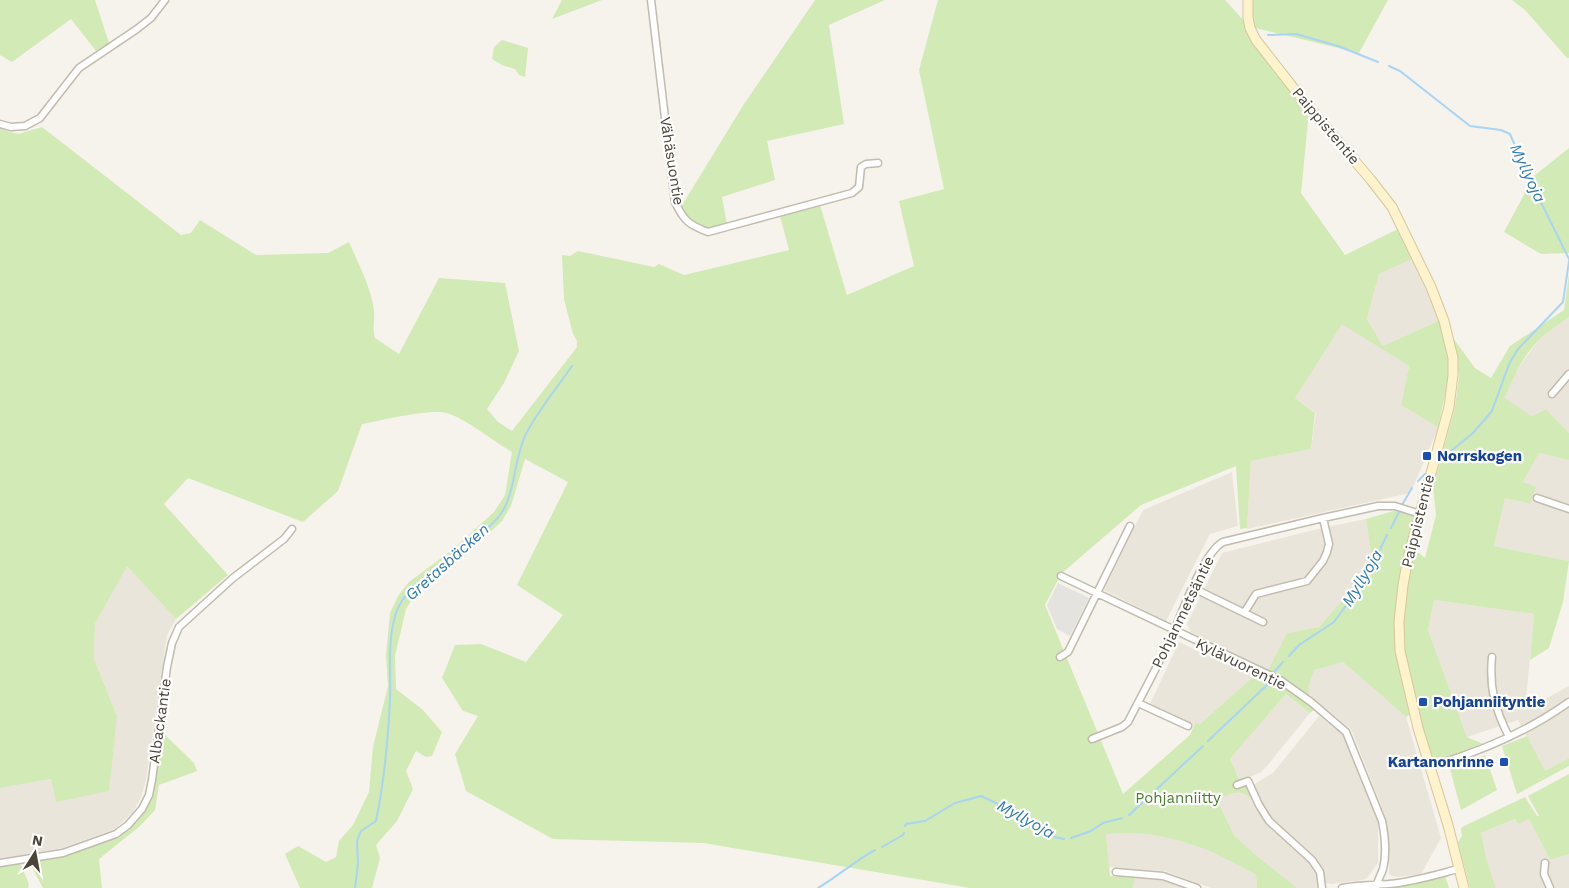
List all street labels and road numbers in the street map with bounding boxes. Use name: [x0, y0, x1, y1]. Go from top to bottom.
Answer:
street label: Paippistentie: [1288, 84, 1364, 168]
street label: Vähäsuontie: [656, 115, 688, 207]
street label: Paippistentie: [1398, 473, 1438, 569]
street label: Pohjanmetsäntie: [1148, 553, 1218, 671]
street label: Kylävuorentie: [1193, 634, 1289, 694]
street label: Albackantie: [145, 677, 175, 765]

